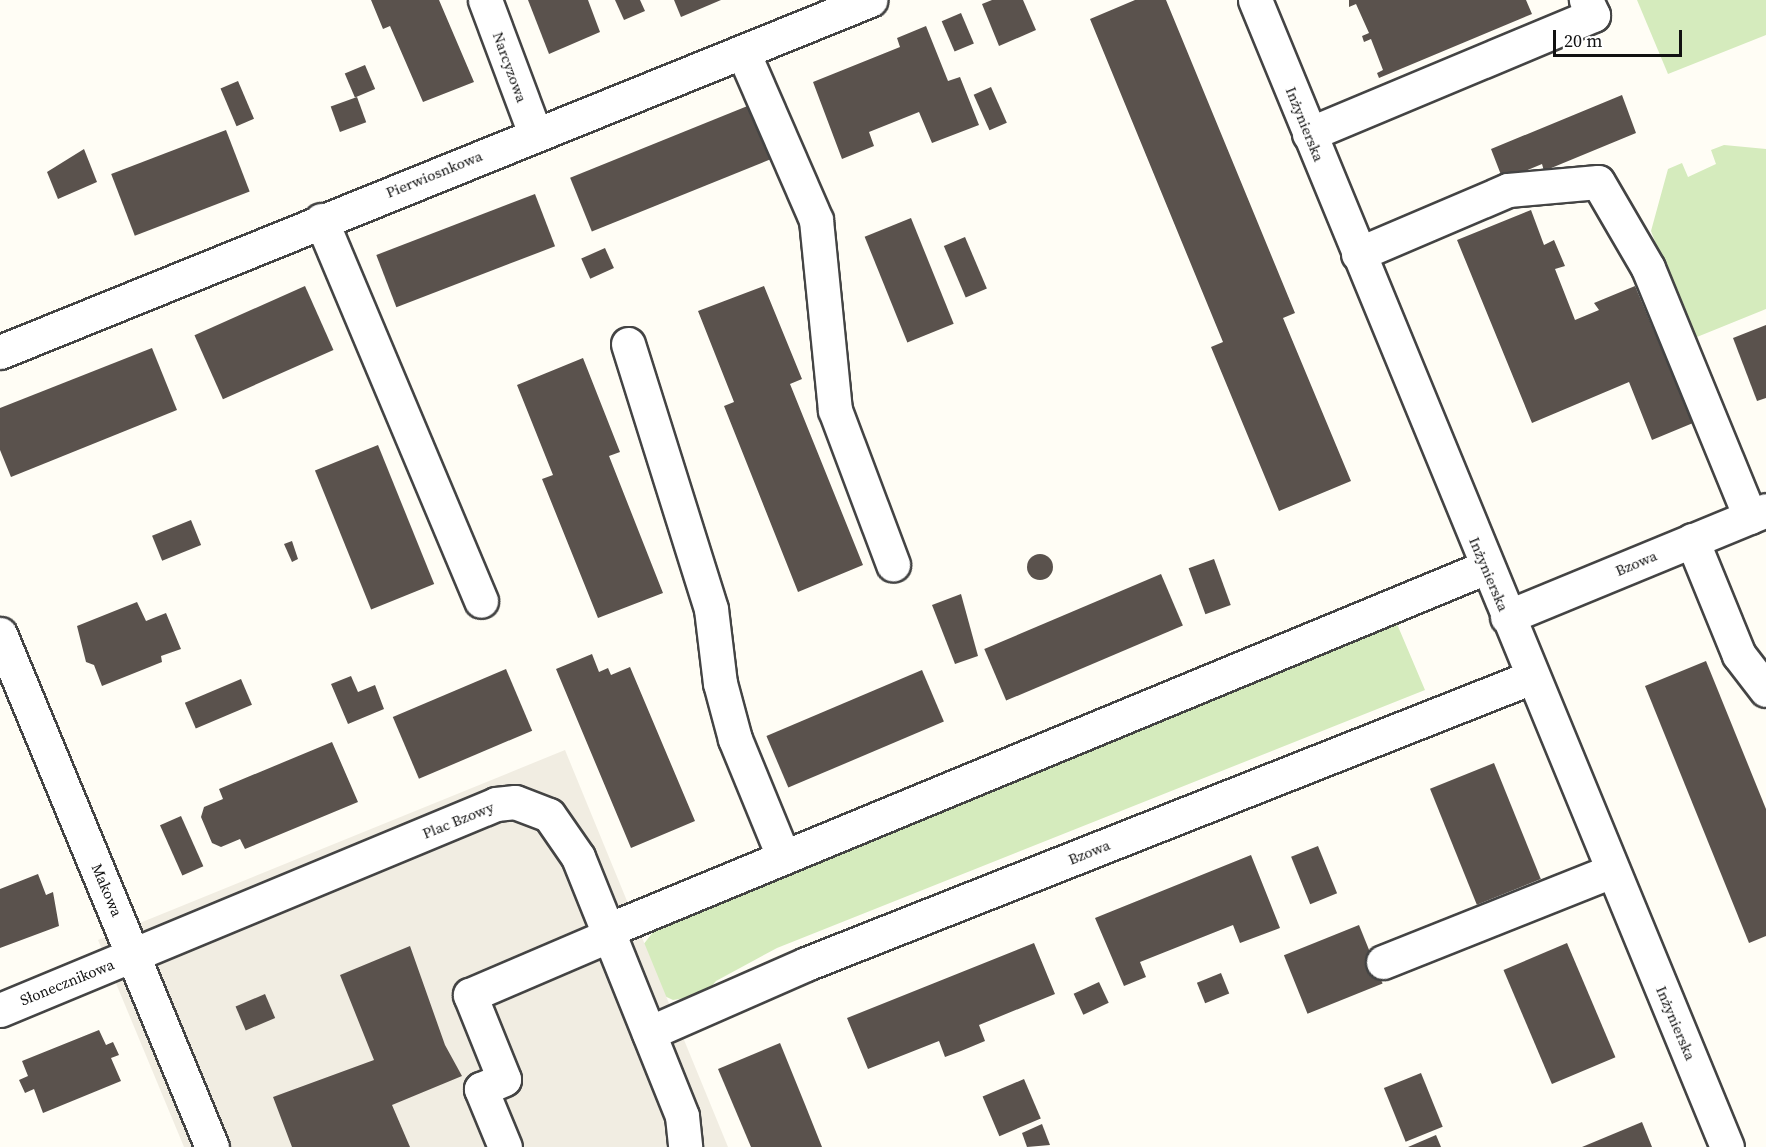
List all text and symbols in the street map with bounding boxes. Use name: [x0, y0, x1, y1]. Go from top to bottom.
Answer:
scale bar: [1556, 18, 1685, 56]
text: 20 m: [1564, 28, 1602, 53]
street label: Narcyzowa: [489, 29, 531, 105]
street label: Inżynierska: [1282, 84, 1328, 164]
street label: Pierwiosnkowa: [383, 146, 485, 202]
street label: Inżynierska: [1465, 534, 1513, 614]
street label: Bzowa: [1613, 546, 1659, 580]
street label: Plac Bzowy: [420, 798, 496, 842]
street label: Bzowa: [1066, 836, 1112, 868]
street label: Makowa: [88, 861, 126, 919]
street label: Słonecznikowa: [17, 955, 117, 1009]
street label: Inżynierska: [1652, 983, 1700, 1063]

